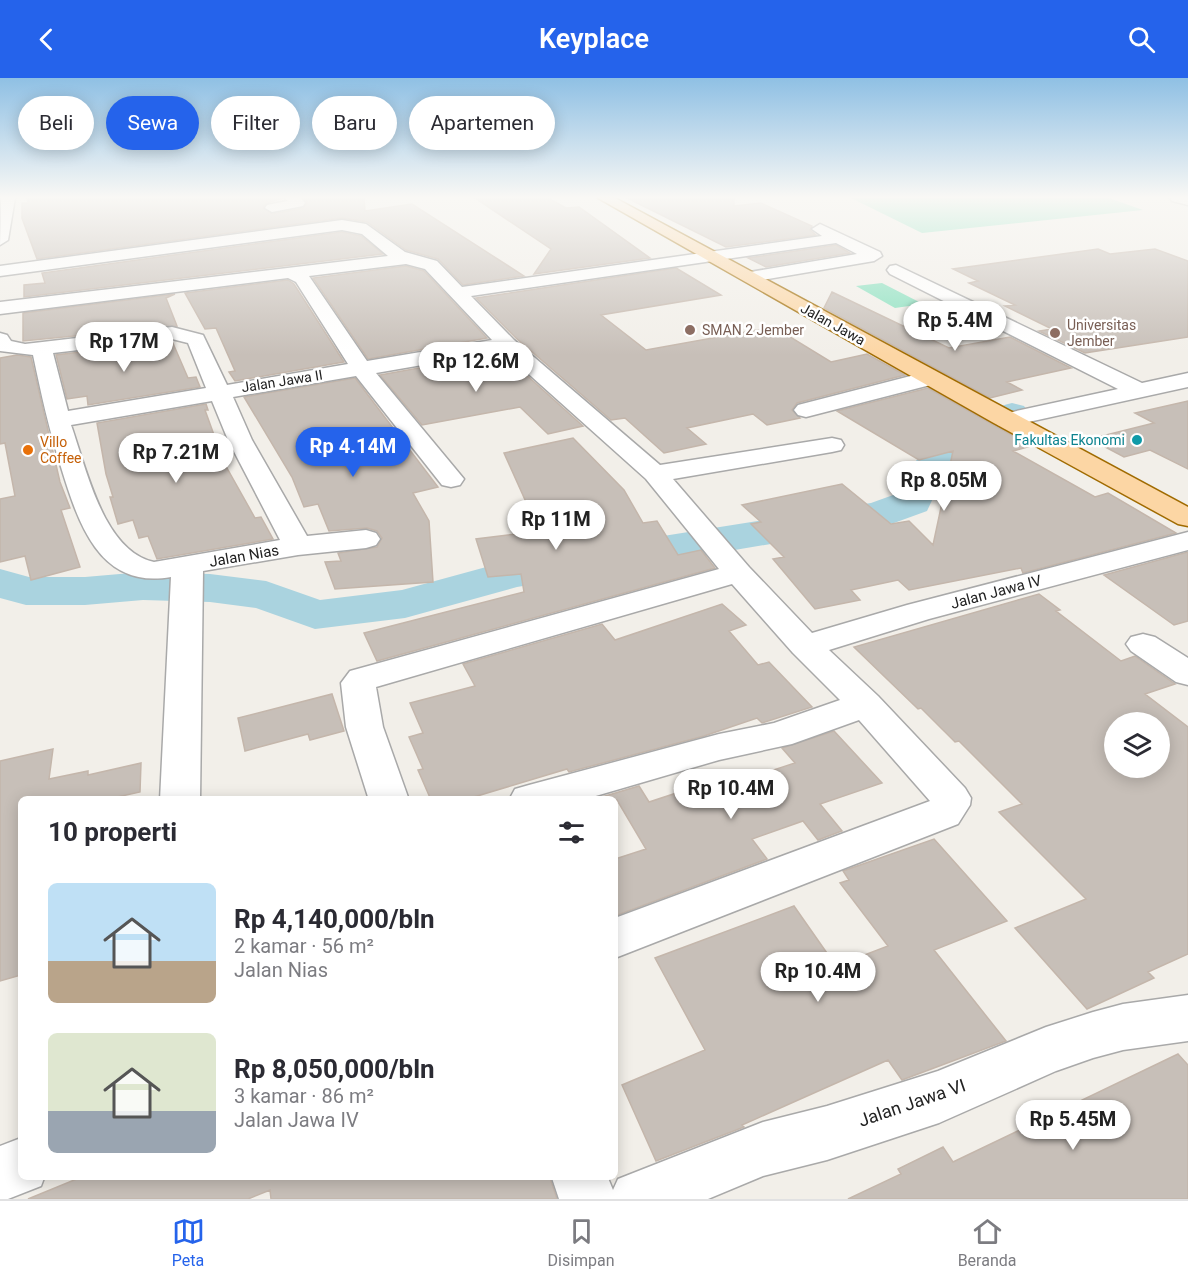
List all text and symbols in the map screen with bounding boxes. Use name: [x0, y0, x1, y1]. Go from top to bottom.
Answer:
icon: back: [30, 23, 63, 56]
text: Keyplace: [539, 23, 649, 55]
icon: search: [1125, 23, 1158, 56]
chip: Beli: [18, 96, 94, 150]
chip: Sewa: [106, 96, 199, 150]
chip: Filter: [211, 96, 300, 150]
chip: Baru: [312, 96, 397, 150]
chip: Apartemen: [409, 96, 555, 150]
street label: Jalan Jawa: [798, 300, 868, 348]
pin: Rp 5.4M: [900, 301, 1010, 352]
text: Rp 5.4M: [917, 308, 993, 332]
place label: Universitas Jember: [1067, 317, 1136, 349]
pin: Rp 17M: [75, 322, 173, 373]
place label: SMAN 2 Jember: [702, 322, 804, 338]
marker: SMAN 2 Jember: [683, 323, 697, 337]
marker: Universitas Jember: [1048, 326, 1062, 340]
text: Rp 17M: [89, 329, 159, 353]
pin: Rp 12.6M: [414, 342, 538, 393]
text: Rp 12.6M: [433, 349, 519, 373]
street label: Jalan Jawa II: [240, 367, 324, 395]
pin: Rp 4.14M: [291, 427, 415, 478]
place label: Fakultas Ekonomi: [1014, 432, 1125, 448]
pin: Rp 7.21M: [114, 433, 238, 484]
marker: Fakultas Ekonomi: [1130, 433, 1144, 447]
place label: Villo Coffee: [40, 434, 82, 466]
text: Rp 4.14M: [310, 434, 396, 458]
text: Rp 7.21M: [133, 440, 219, 464]
marker: Villo Coffee: [21, 443, 35, 457]
pin: Rp 8.05M: [882, 461, 1006, 512]
text: Rp 8.05M: [901, 468, 987, 492]
pin: Rp 11M: [507, 500, 605, 551]
text: Rp 11M: [521, 507, 591, 531]
street label: Jalan Nias: [208, 541, 280, 571]
street label: Jalan Jawa IV: [949, 571, 1044, 613]
map controls: [1104, 712, 1170, 778]
button: layers: [1104, 712, 1170, 778]
pin: Rp 10.4M: [669, 769, 793, 820]
text: Rp 10.4M: [688, 776, 774, 800]
icon: filters: [555, 816, 588, 849]
text: 10 properti: [48, 817, 177, 847]
text: Rp 4,140,000/bln: [234, 904, 435, 934]
icon: home: [96, 907, 168, 979]
text: 2 kamar · 56 m²: [234, 934, 374, 958]
pin: Rp 10.4M: [756, 952, 880, 1003]
text: Jalan Nias: [234, 958, 328, 982]
text: Rp 10.4M: [775, 959, 861, 983]
text: Rp 8,050,000/bln: [234, 1054, 435, 1084]
icon: home: [96, 1057, 168, 1129]
street label: Jalan Jawa VI: [855, 1074, 968, 1131]
text: 3 kamar · 86 m²: [234, 1084, 374, 1108]
pin: Rp 5.45M: [1011, 1100, 1135, 1151]
text: Rp 5.45M: [1030, 1107, 1116, 1131]
text: Jalan Jawa IV: [234, 1108, 359, 1132]
tab: Peta: [172, 1215, 205, 1270]
tab: Disimpan: [548, 1215, 615, 1270]
tab: Beranda: [958, 1215, 1016, 1270]

